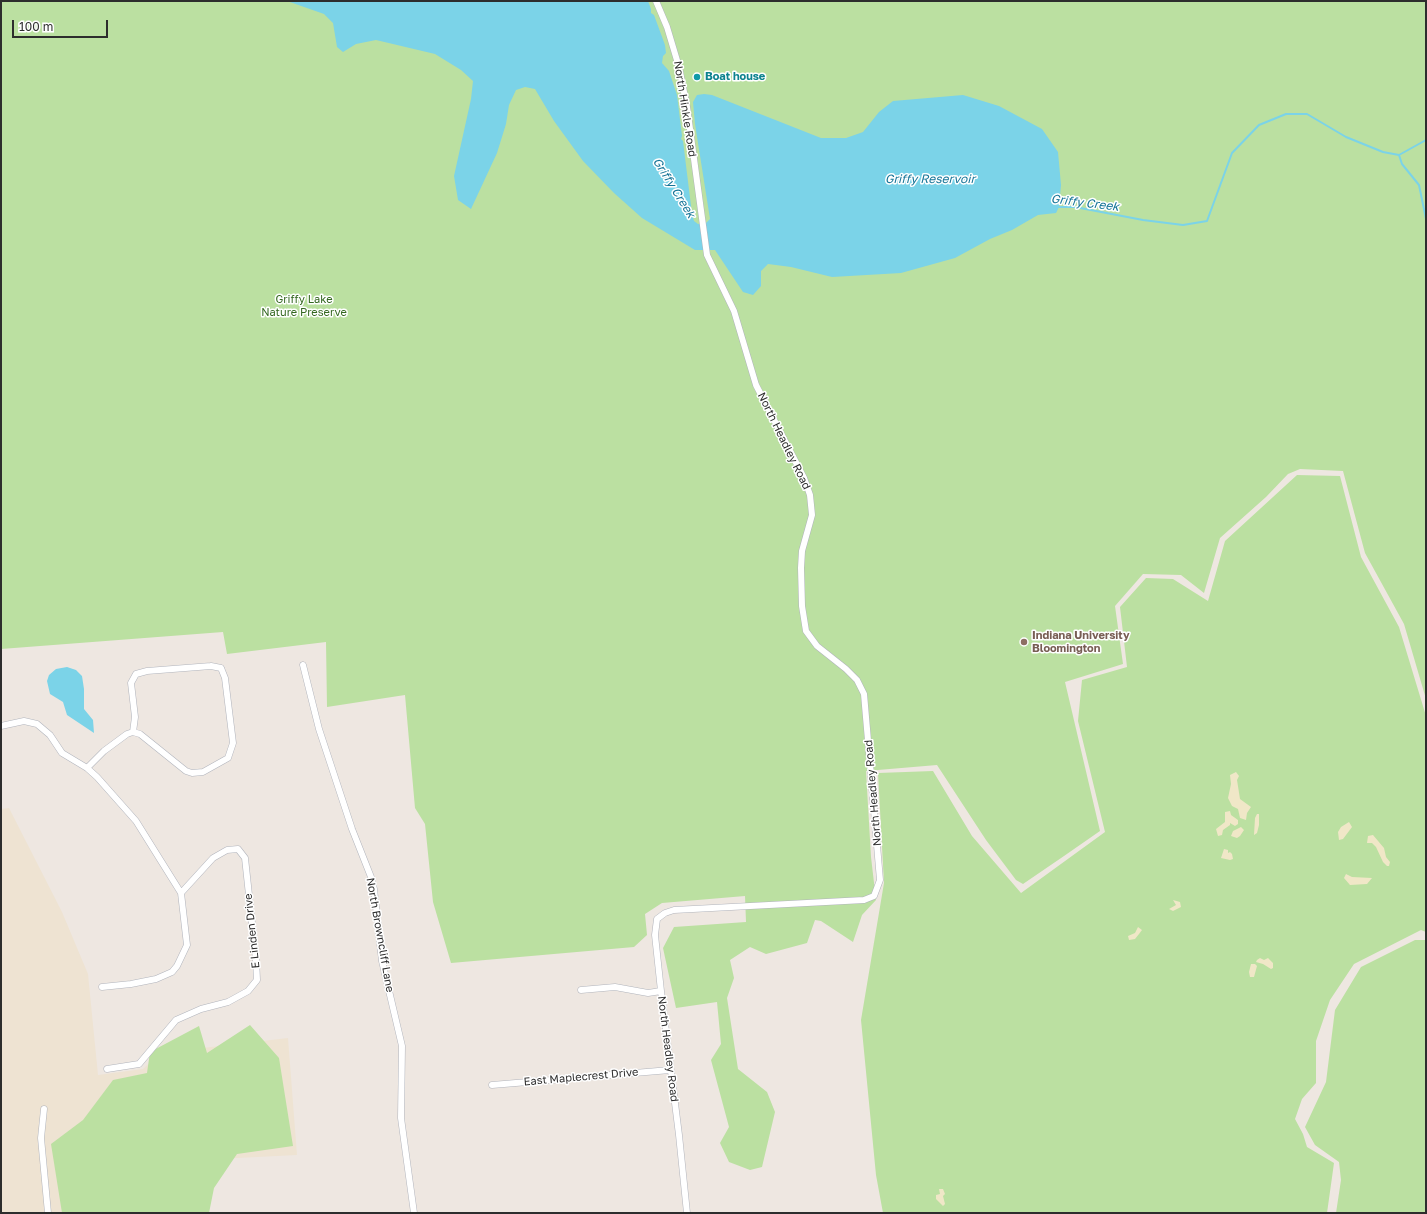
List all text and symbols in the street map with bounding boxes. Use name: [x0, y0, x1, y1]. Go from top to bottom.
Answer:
scale bar: [14, 12, 110, 38]
text: 100 m: [19, 19, 53, 34]
street label: North Hinkle Road: [671, 60, 699, 158]
place label: Boat house: [705, 70, 765, 84]
marker: Boat house: [692, 72, 702, 82]
water label: Griffy Creek: [650, 155, 698, 221]
water label: Griffy Reservoir: [885, 172, 975, 186]
water label: Griffy Creek: [1050, 192, 1120, 214]
park label: Griffy Lake Nature Preserve: [261, 293, 347, 319]
street label: North Headley Road: [755, 390, 813, 492]
place label: Indiana University Bloomington: [1032, 629, 1129, 655]
marker: Indiana University Bloomington: [1019, 637, 1029, 647]
street label: North Headley Road: [862, 739, 884, 847]
street label: North Browncliff Lane: [363, 877, 397, 993]
street label: E Linden Drive: [241, 893, 263, 969]
street label: North Headley Road: [655, 995, 681, 1103]
street label: East Maplecrest Drive: [523, 1065, 639, 1089]

